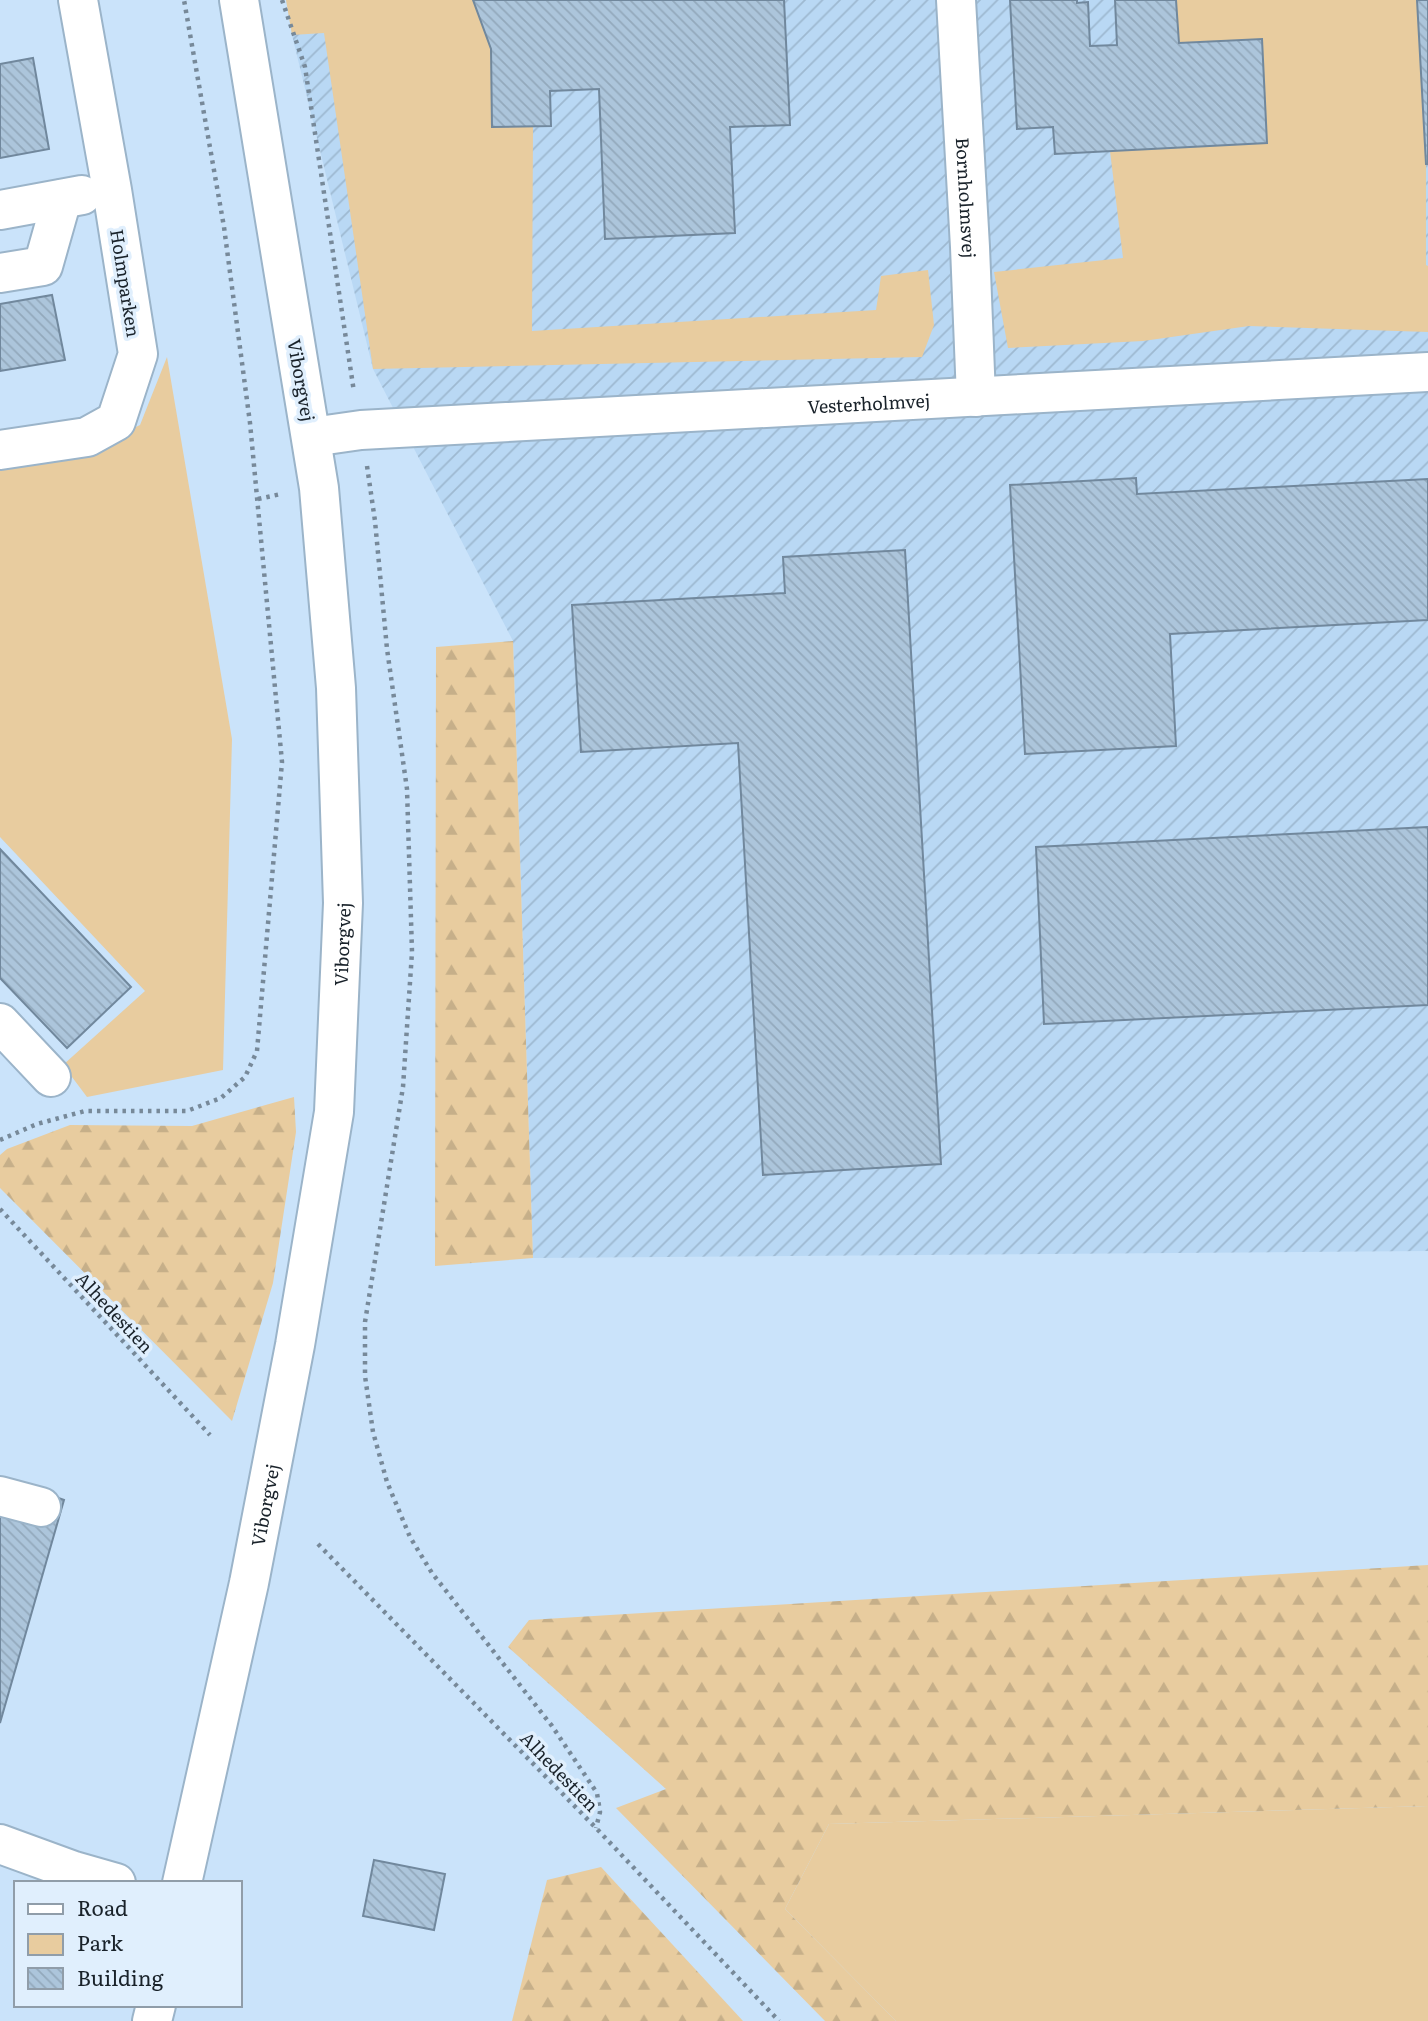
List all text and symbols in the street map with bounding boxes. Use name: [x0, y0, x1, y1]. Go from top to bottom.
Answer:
street label: Bornholmsvej: [950, 136, 984, 259]
street label: Holmparken: [104, 227, 148, 339]
street label: Viborgvej: [281, 336, 323, 424]
street label: Vesterholmvej: [807, 386, 931, 419]
street label: Viborgvej: [326, 902, 357, 987]
street label: Alhedestien: [70, 1265, 160, 1359]
street label: Viborgvej: [243, 1461, 285, 1548]
street label: Alhedestien: [515, 1725, 605, 1817]
legend: [14, 1881, 242, 2007]
text: Road: [77, 1891, 128, 1922]
text: Park: [77, 1926, 123, 1957]
text: Building: [77, 1961, 164, 1992]

